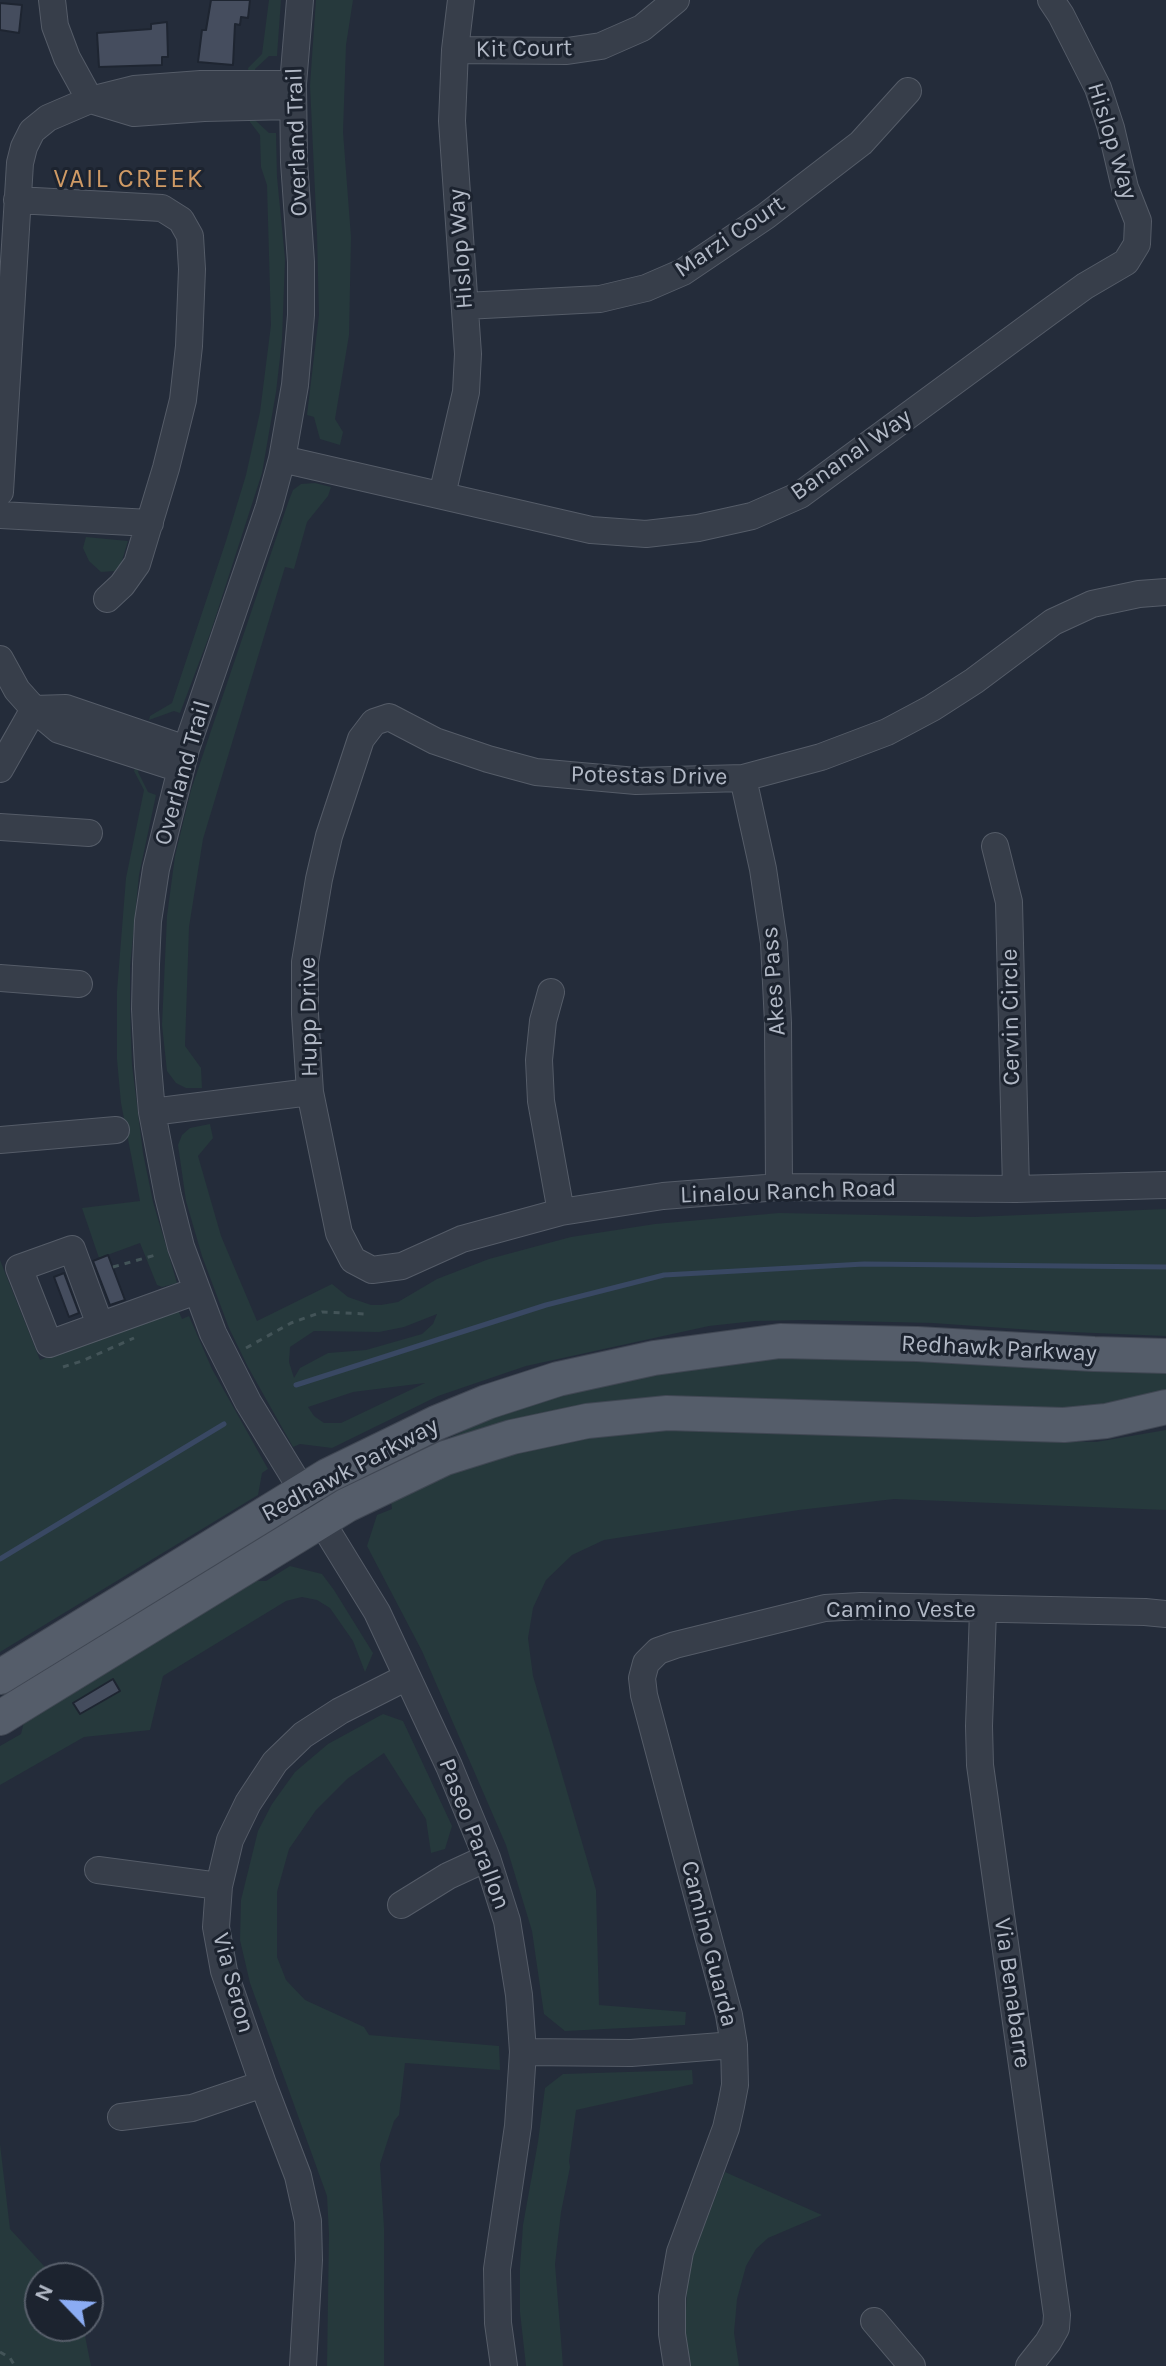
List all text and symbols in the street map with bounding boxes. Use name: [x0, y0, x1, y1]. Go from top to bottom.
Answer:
street label: Kit Court: [475, 34, 573, 64]
street label: Overland Trail: [280, 67, 314, 217]
street label: Hislop Way: [1081, 79, 1143, 203]
district label: VAIL CREEK: [53, 164, 205, 196]
street label: Hislop Way: [442, 188, 480, 310]
street label: Marzi Court: [670, 190, 790, 284]
street label: Bananal Way: [785, 403, 917, 507]
street label: Overland Trail: [149, 697, 217, 849]
street label: Potestas Drive: [570, 760, 728, 792]
street label: Akes Pass: [756, 925, 792, 1037]
street label: Cervin Circle: [995, 948, 1027, 1086]
street label: Hupp Drive: [294, 957, 324, 1077]
street label: Linalou Ranch Road: [679, 1174, 897, 1210]
street label: Redhawk Parkway: [900, 1329, 1098, 1369]
street label: Redhawk Parkway: [257, 1411, 443, 1529]
street label: Camino Veste: [826, 1596, 976, 1624]
street label: Paseo Parallon: [432, 1754, 516, 1914]
street label: Camino Guarda: [674, 1858, 744, 2030]
street label: Via Benabarre: [987, 1916, 1037, 2070]
street label: Via Seron: [206, 1930, 260, 2036]
north arrow: [24, 2262, 104, 2342]
text: N: [29, 2280, 59, 2305]

